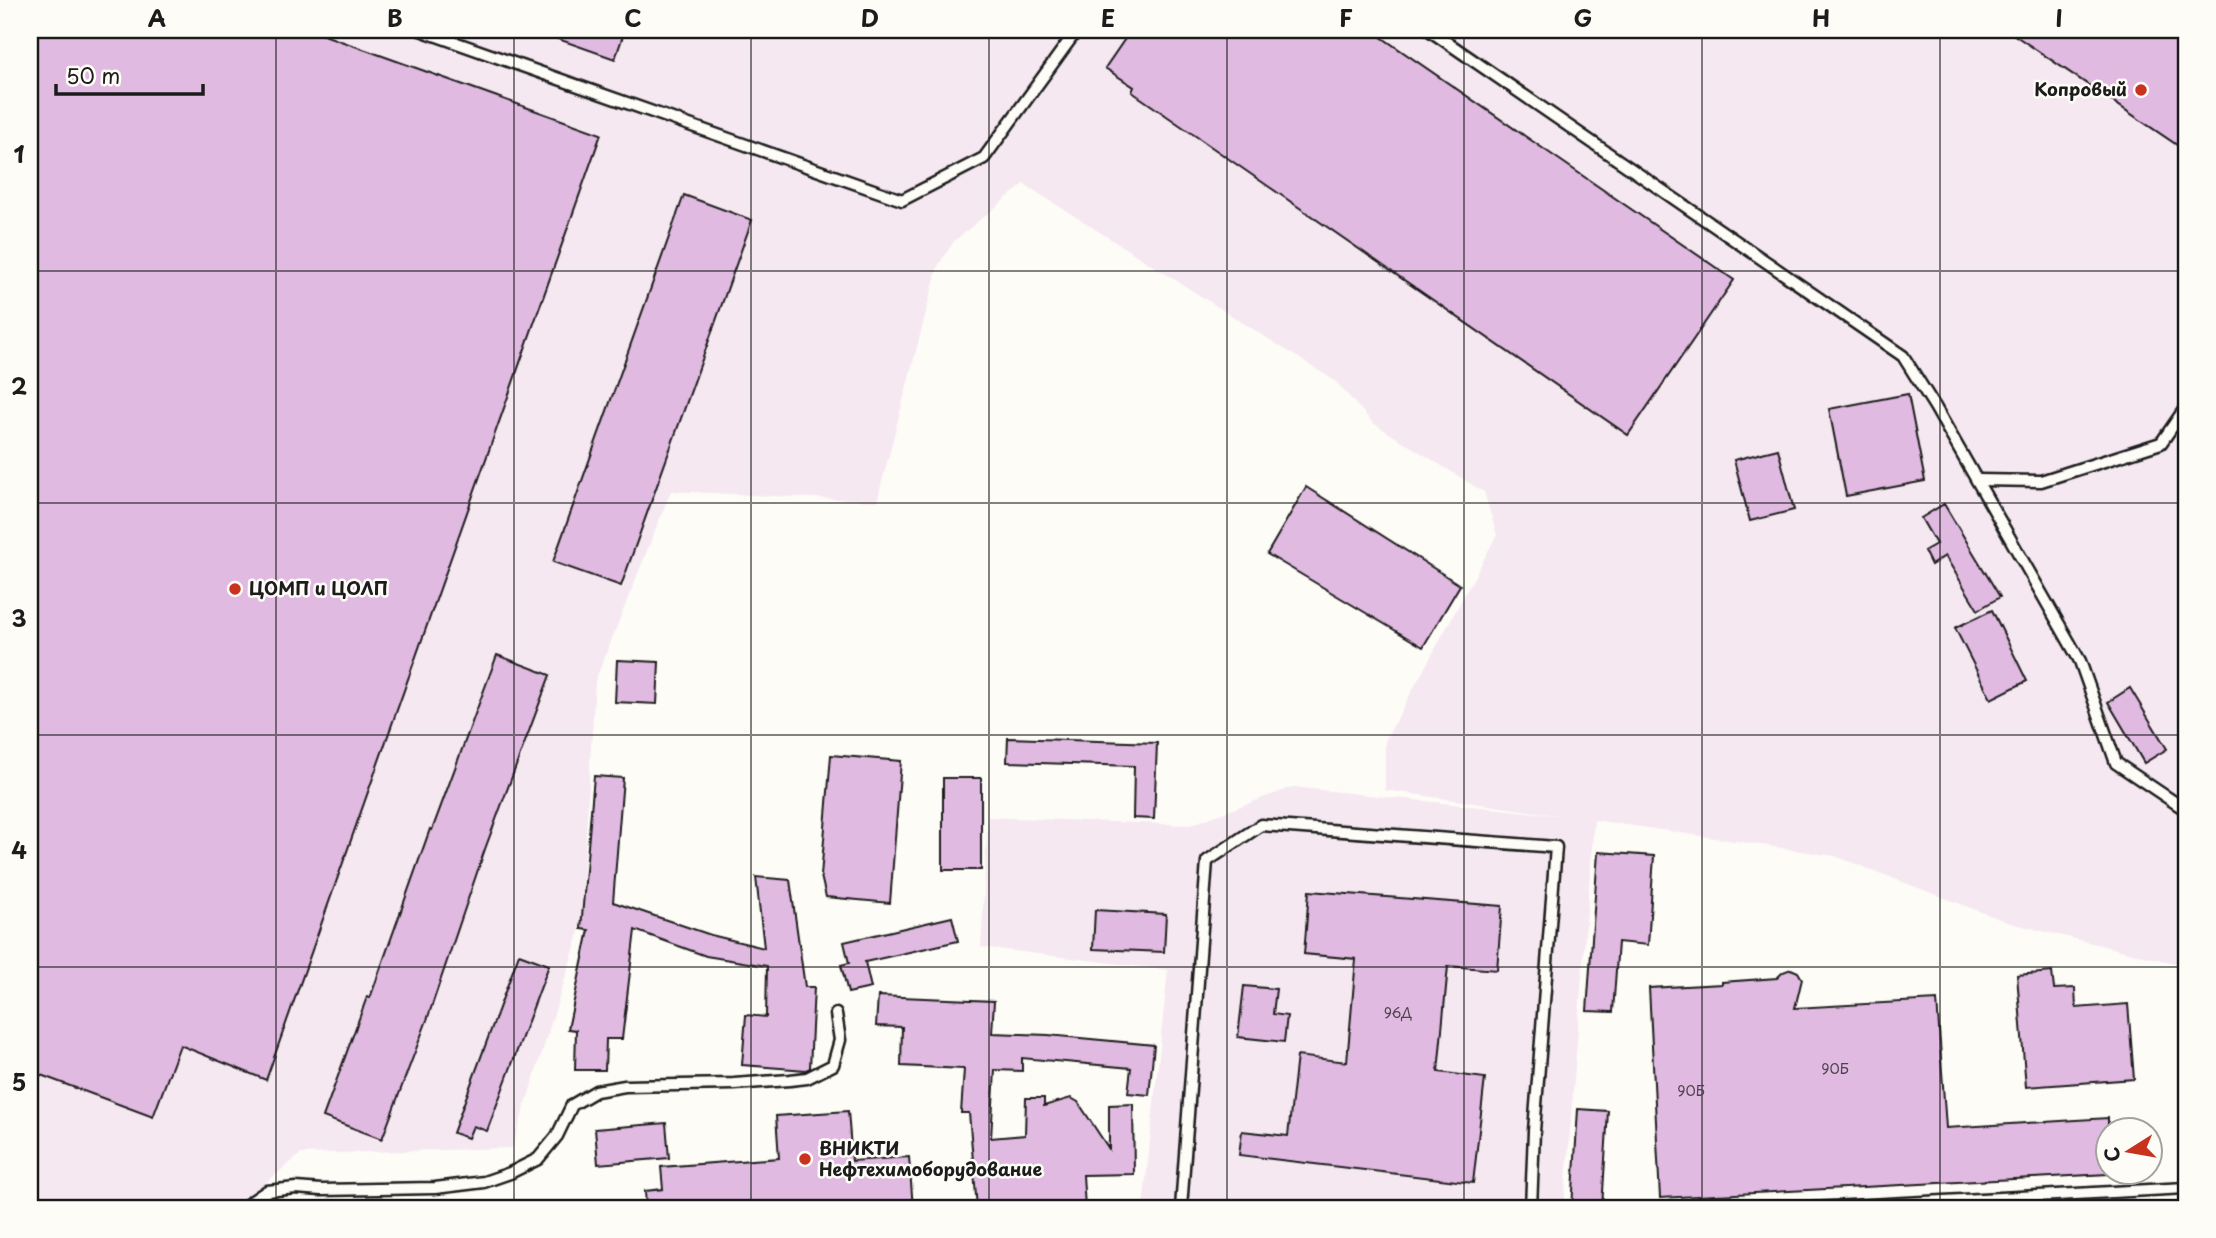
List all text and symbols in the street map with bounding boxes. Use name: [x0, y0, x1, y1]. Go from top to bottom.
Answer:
text: A: [148, 0, 166, 35]
text: B: [387, 0, 403, 35]
text: C: [624, 0, 642, 35]
text: D: [861, 0, 879, 35]
text: E: [1101, 0, 1115, 35]
text: F: [1339, 0, 1353, 35]
text: G: [1574, 0, 1592, 35]
text: H: [1812, 0, 1830, 35]
text: I: [2055, 0, 2063, 35]
scale bar: [56, 52, 203, 96]
text: 50 m: [66, 59, 120, 91]
place label: Копровый: [2034, 75, 2127, 102]
marker: Копровый: [2133, 82, 2149, 98]
text: 1: [14, 136, 25, 171]
text: 2: [11, 368, 27, 403]
place label: ЦОМП и ЦОЛП: [249, 574, 388, 601]
marker: ЦОМП и ЦОЛП: [227, 581, 243, 597]
text: 3: [11, 600, 27, 635]
text: 4: [11, 832, 27, 867]
house number: 96Д: [1384, 1002, 1412, 1023]
house number: 90Б: [1821, 1058, 1849, 1079]
text: 5: [12, 1064, 26, 1099]
house number: 90Б: [1677, 1080, 1705, 1101]
north arrow: [2094, 1116, 2164, 1186]
place label: ВНИКТИ Нефтехимоборудование: [819, 1134, 1043, 1182]
text: С: [2096, 1145, 2126, 1164]
marker: ВНИКТИ Нефтехимоборудование: [797, 1151, 813, 1167]

